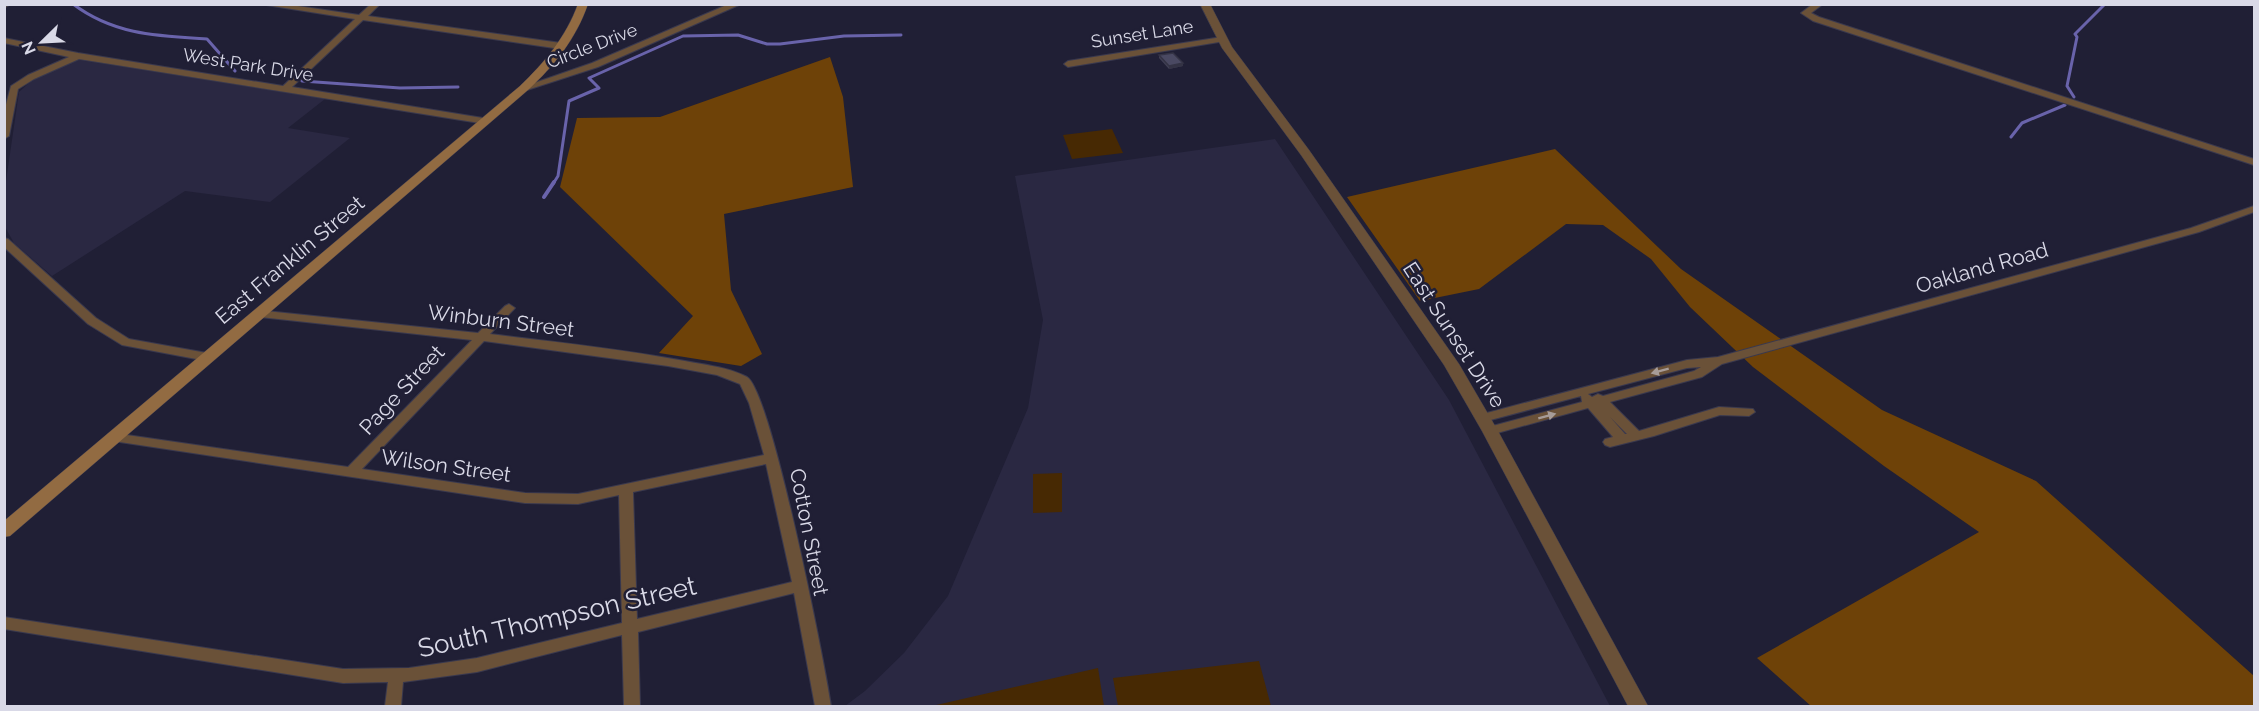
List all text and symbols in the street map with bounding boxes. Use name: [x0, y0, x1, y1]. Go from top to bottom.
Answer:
north arrow: [12, 12, 72, 72]
street label: Sunset Lane: [1089, 15, 1195, 52]
street label: Circle Drive: [544, 19, 640, 72]
text: N: [18, 38, 40, 57]
street label: West Park Drive: [181, 44, 315, 85]
street label: East Franklin Street: [210, 190, 369, 329]
street label: Oakland Road: [1913, 237, 2051, 298]
street label: East Sunset Drive: [1398, 257, 1511, 412]
street label: Winburn Street: [426, 299, 576, 342]
street label: Page Street: [354, 340, 449, 440]
one-way arrow: [1651, 367, 1669, 376]
one-way arrow: [1538, 411, 1556, 420]
street label: Wilson Street: [380, 444, 513, 487]
street label: Cotton Street: [785, 466, 834, 598]
street label: South Thompson Street: [415, 570, 699, 664]

